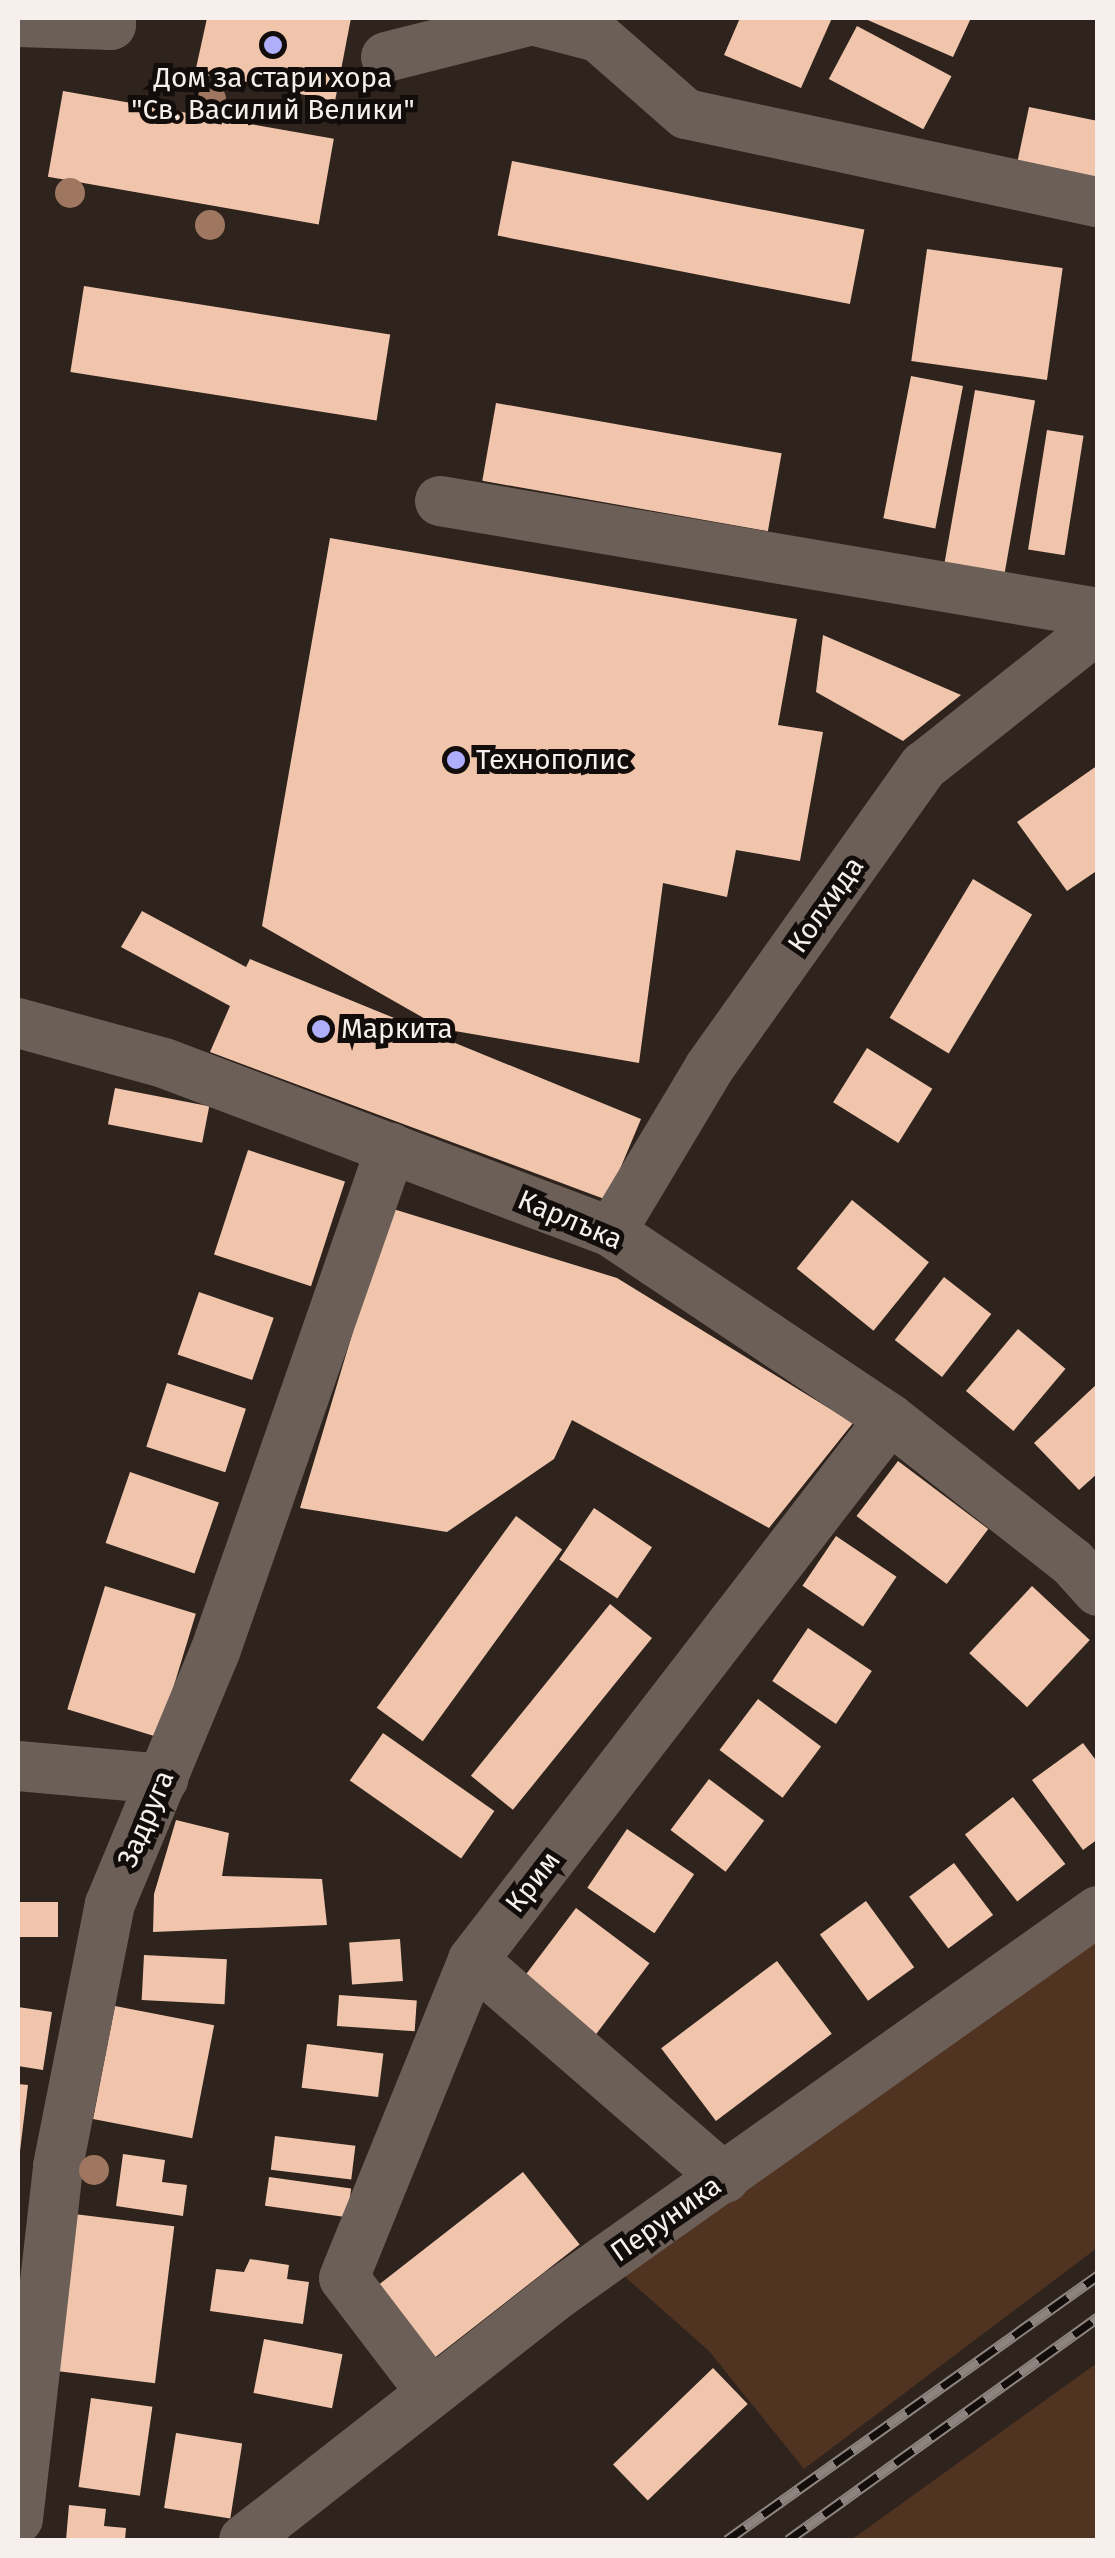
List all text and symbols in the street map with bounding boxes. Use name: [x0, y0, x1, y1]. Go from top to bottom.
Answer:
marker: Дом за стари хора "Св. Василий Велики": [262, 34, 284, 56]
place label: Дом за стари хора "Св. Василий Велики": [131, 61, 415, 127]
place label: Технополис: [476, 743, 629, 777]
marker: Технополис: [445, 749, 467, 771]
street label: Колхида: [781, 851, 871, 959]
place label: Маркита: [341, 1012, 453, 1046]
marker: Маркита: [310, 1018, 332, 1040]
street label: Карлъка: [513, 1183, 627, 1257]
street label: Задруга: [111, 1766, 181, 1872]
street label: Крим: [499, 1845, 567, 1919]
street label: Перуника: [604, 2169, 728, 2269]

